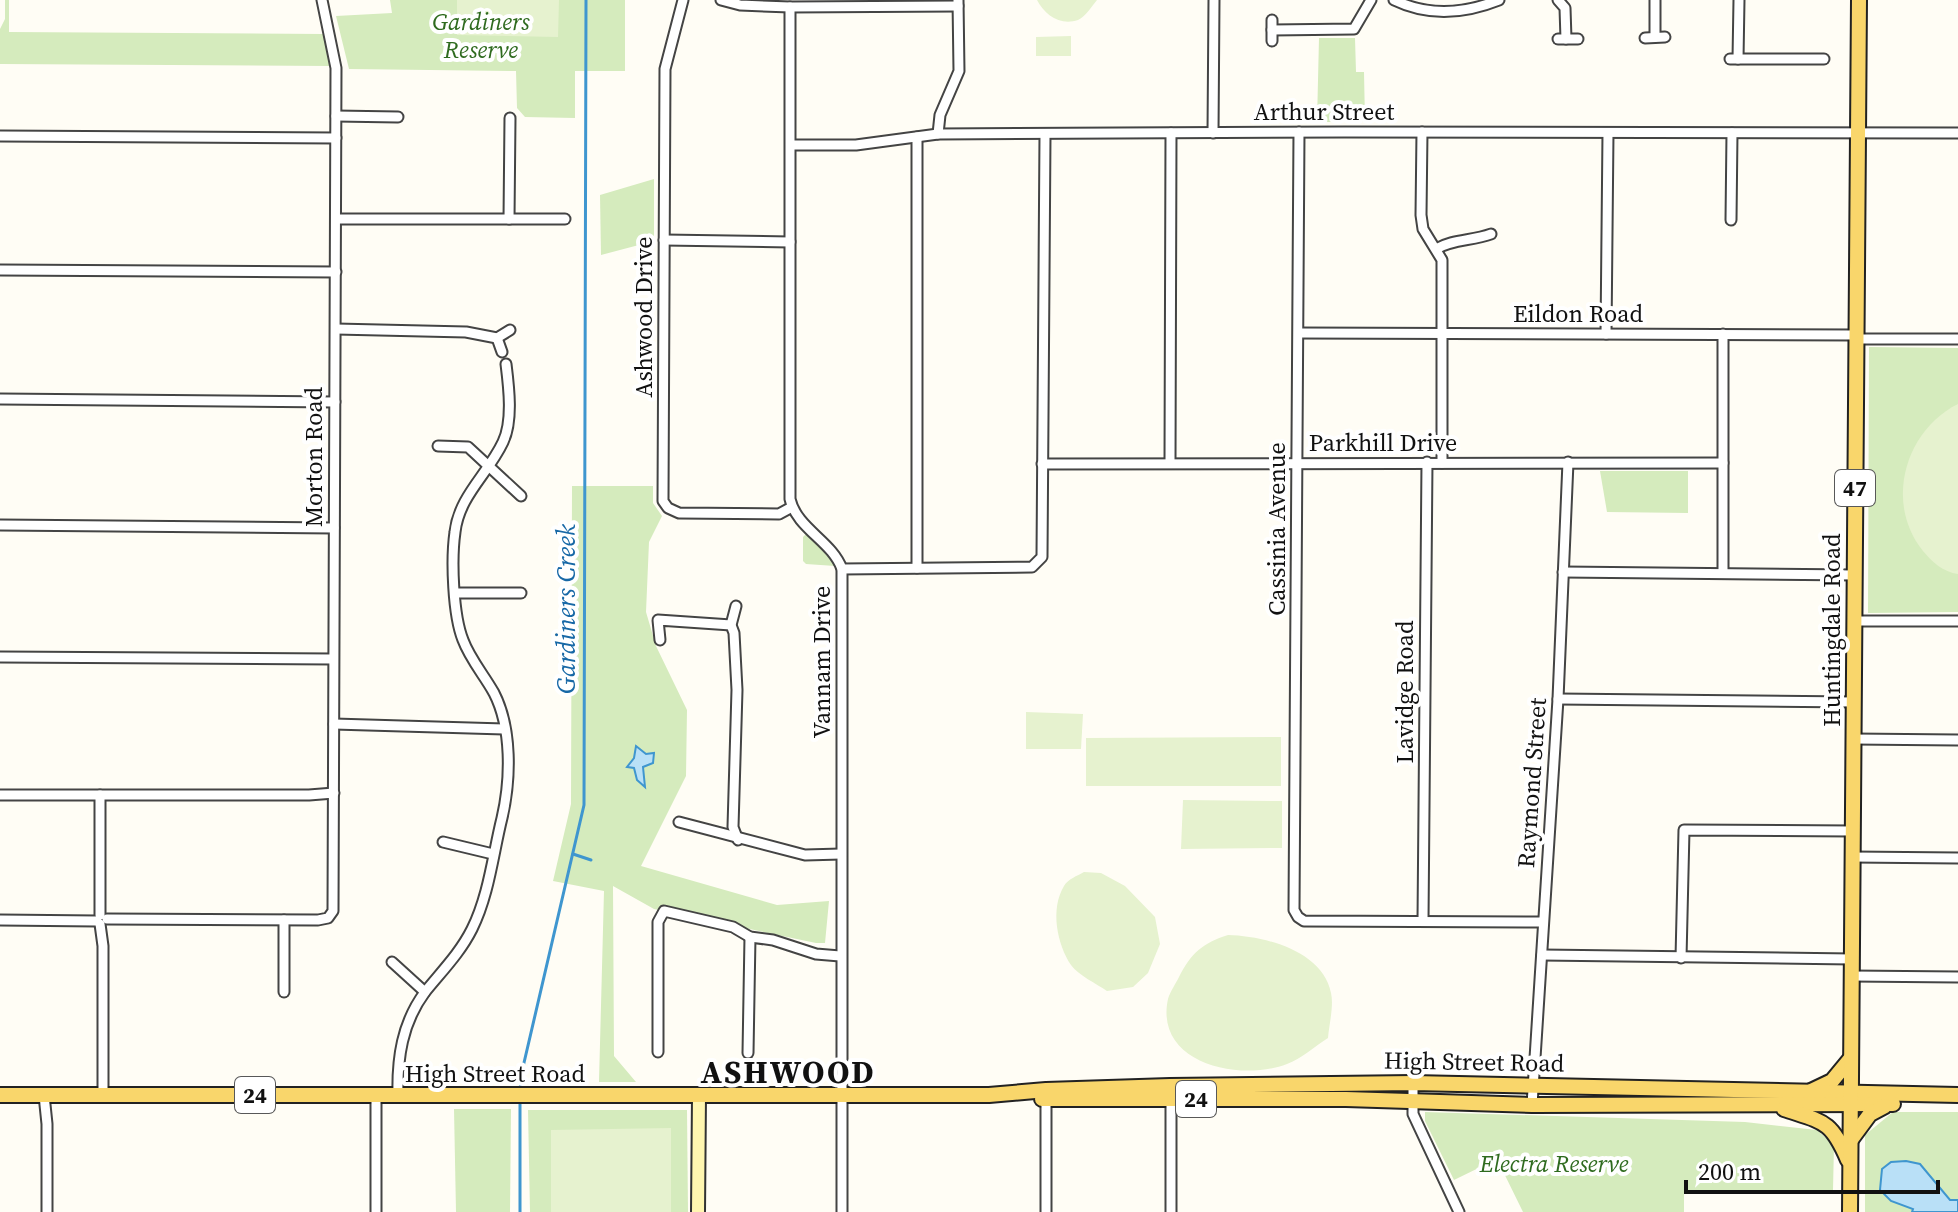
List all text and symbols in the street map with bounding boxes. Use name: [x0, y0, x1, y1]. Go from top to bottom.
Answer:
park label: Gardiners Reserve: [432, 5, 530, 66]
street label: Arthur Street: [1254, 95, 1394, 128]
street label: Ashwood Drive: [627, 236, 660, 398]
street label: Eildon Road: [1513, 297, 1643, 330]
street label: Morton Road: [297, 386, 330, 527]
street label: Parkhill Drive: [1309, 426, 1457, 459]
street label: Cassinia Avenue: [1260, 442, 1293, 616]
road number: 47: [1835, 470, 1875, 506]
water label: Gardiners Creek: [548, 523, 584, 694]
street label: Huntingdale Road: [1815, 533, 1848, 727]
street label: Vannam Drive: [805, 586, 838, 738]
street label: Lavidge Road: [1388, 620, 1421, 764]
street label: Raymond Street: [1509, 697, 1554, 869]
street label: High Street Road: [1384, 1043, 1565, 1080]
district label: ASHWOOD: [700, 1050, 876, 1094]
street label: High Street Road: [405, 1057, 586, 1090]
road number: 24: [235, 1077, 275, 1113]
road number: 24: [1176, 1081, 1216, 1117]
scale bar: [1686, 1144, 1938, 1194]
park label: Electra Reserve: [1479, 1147, 1629, 1180]
text: 200 m: [1698, 1155, 1761, 1188]

